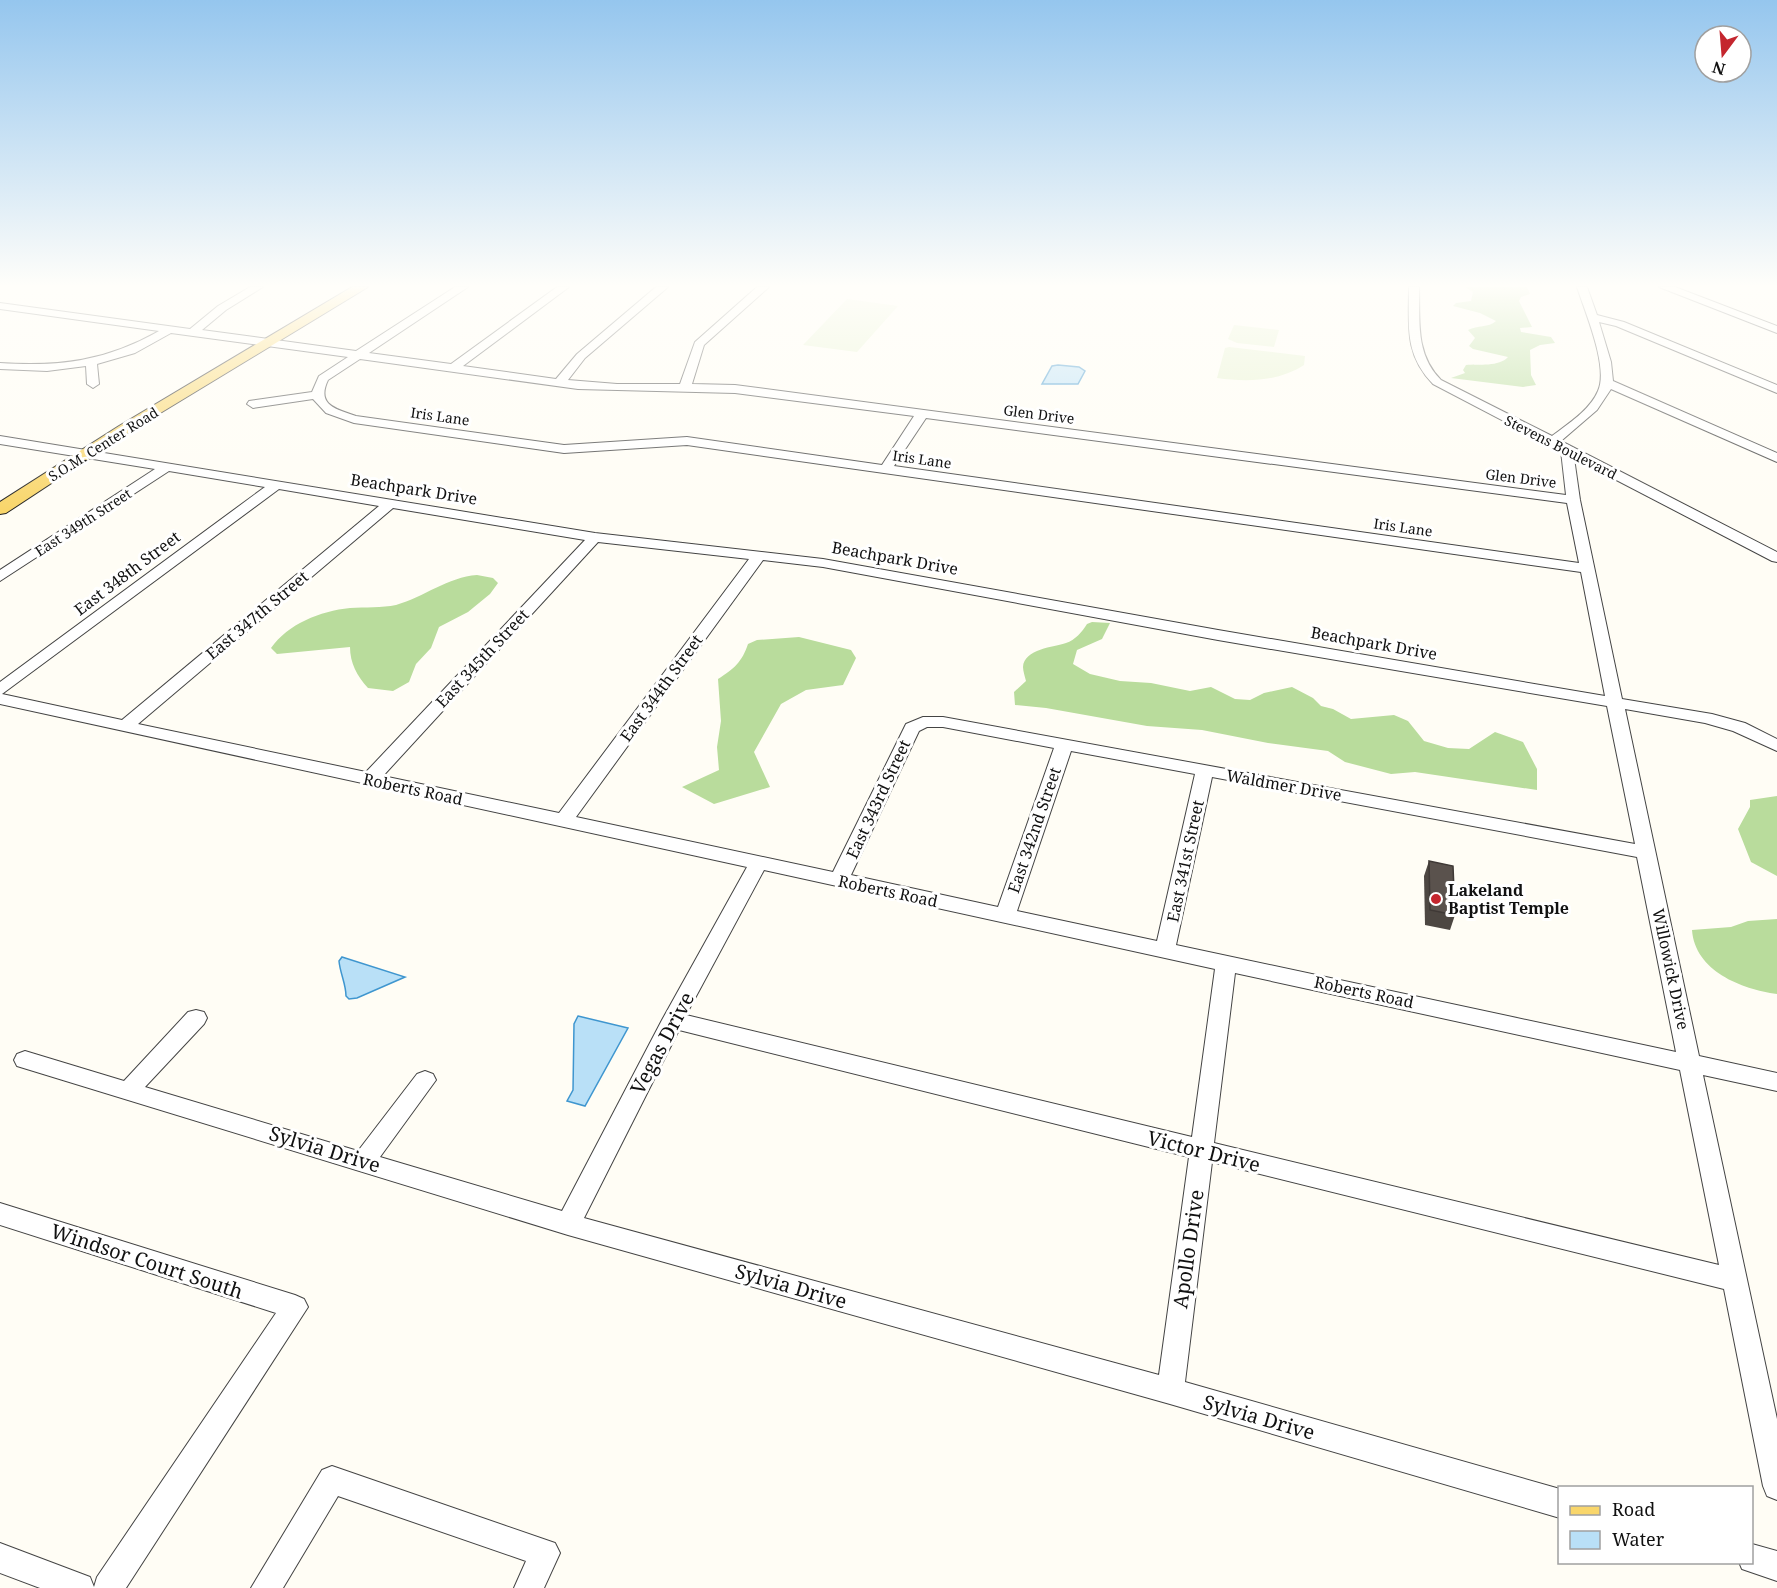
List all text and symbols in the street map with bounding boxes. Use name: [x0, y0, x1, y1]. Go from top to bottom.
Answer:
north arrow: [1693, 24, 1753, 84]
text: N: [1709, 56, 1728, 81]
street label: Glen Drive: [1002, 400, 1076, 428]
street label: S.O.M. Center Road: [44, 402, 162, 486]
street label: Iris Lane: [409, 402, 471, 430]
street label: Stevens Boulevard: [1502, 410, 1621, 484]
street label: Iris Lane: [891, 445, 953, 473]
street label: Glen Drive: [1484, 464, 1558, 492]
street label: Beachpark Drive: [349, 468, 479, 510]
street label: East 349th Street: [31, 484, 135, 560]
street label: Iris Lane: [1372, 513, 1434, 541]
street label: East 348th Street: [70, 526, 185, 620]
street label: Beachpark Drive: [830, 536, 960, 580]
street label: East 347th Street: [201, 565, 313, 664]
street label: East 345th Street: [431, 604, 534, 712]
street label: Beachpark Drive: [1309, 621, 1439, 665]
street label: East 344th Street: [615, 630, 708, 746]
street label: East 343rd Street: [841, 736, 915, 862]
street label: East 342nd Street: [1002, 764, 1066, 896]
street label: Waldmer Drive: [1225, 764, 1343, 806]
street label: Roberts Road: [361, 768, 465, 810]
street label: East 341st Street: [1161, 797, 1209, 924]
street label: Roberts Road: [836, 870, 940, 912]
place label: Lakeland Baptist Temple: [1448, 879, 1569, 919]
marker: Lakeland Baptist Temple: [1429, 892, 1443, 906]
street label: Willowick Drive: [1647, 906, 1695, 1032]
street label: Roberts Road: [1312, 971, 1416, 1013]
street label: Vegas Drive: [624, 987, 700, 1099]
street label: Sylvia Drive: [266, 1119, 384, 1179]
street label: Victor Drive: [1145, 1124, 1263, 1178]
street label: Apollo Drive: [1166, 1188, 1210, 1310]
street label: Windsor Court South: [47, 1217, 247, 1305]
street label: Sylvia Drive: [732, 1257, 850, 1315]
street label: Sylvia Drive: [1200, 1388, 1318, 1446]
legend: [1558, 1486, 1753, 1564]
text: Road: [1612, 1497, 1655, 1521]
text: Water: [1612, 1527, 1665, 1551]

